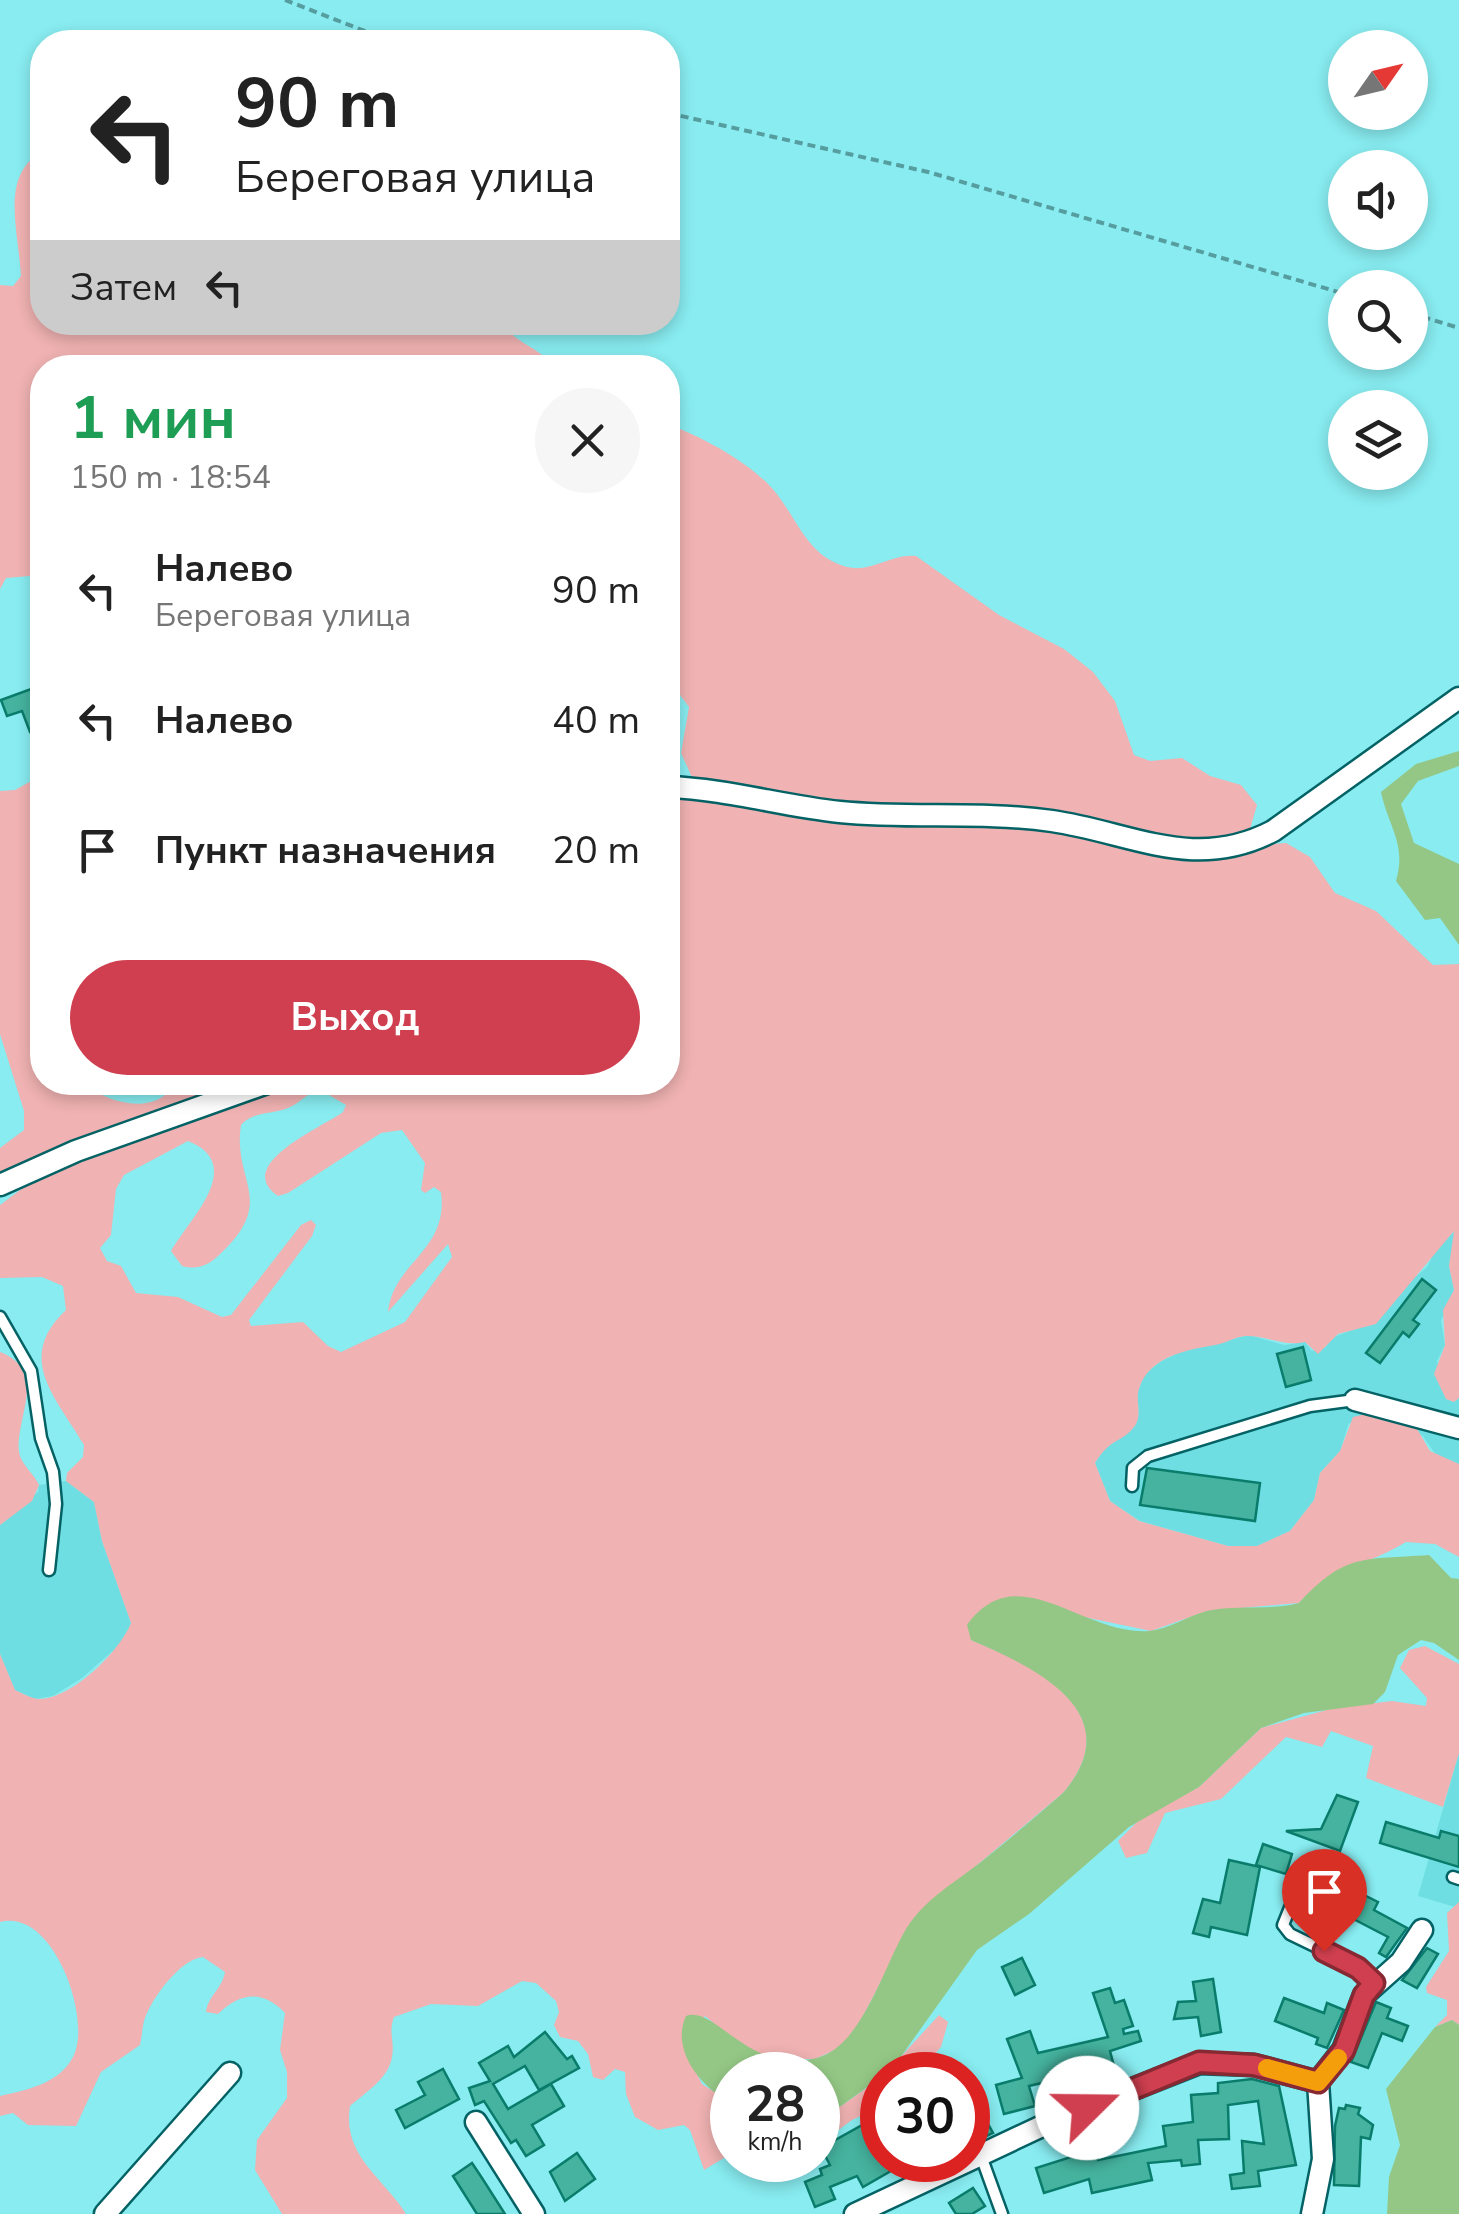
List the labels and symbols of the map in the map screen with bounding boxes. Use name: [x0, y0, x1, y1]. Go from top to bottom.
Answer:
north arrow: [1328, 30, 1428, 130]
pin: [1282, 1849, 1367, 1952]
speed limit sign: 30: [860, 2052, 990, 2182]
position arrow: [1035, 2056, 1139, 2160]

